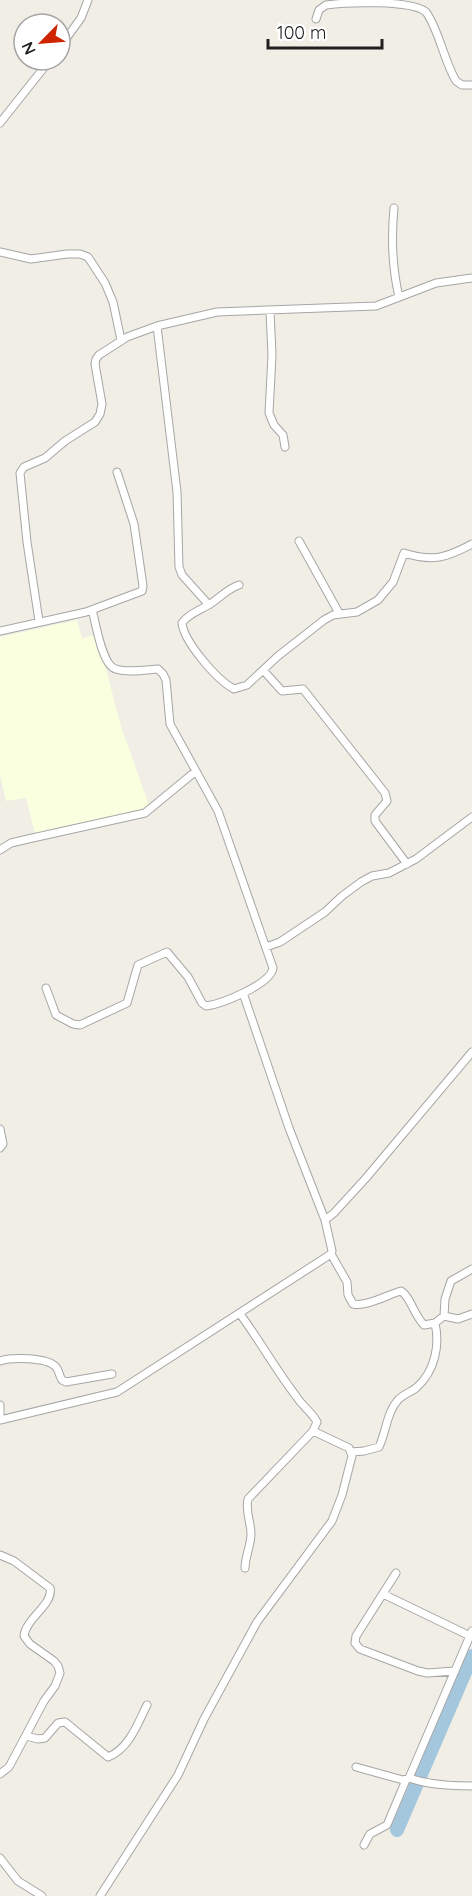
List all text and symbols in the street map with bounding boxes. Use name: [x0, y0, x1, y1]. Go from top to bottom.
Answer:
north arrow: [12, 12, 72, 72]
scale bar: [268, 12, 382, 50]
text: 100 m: [277, 21, 326, 44]
text: N: [17, 39, 40, 58]

